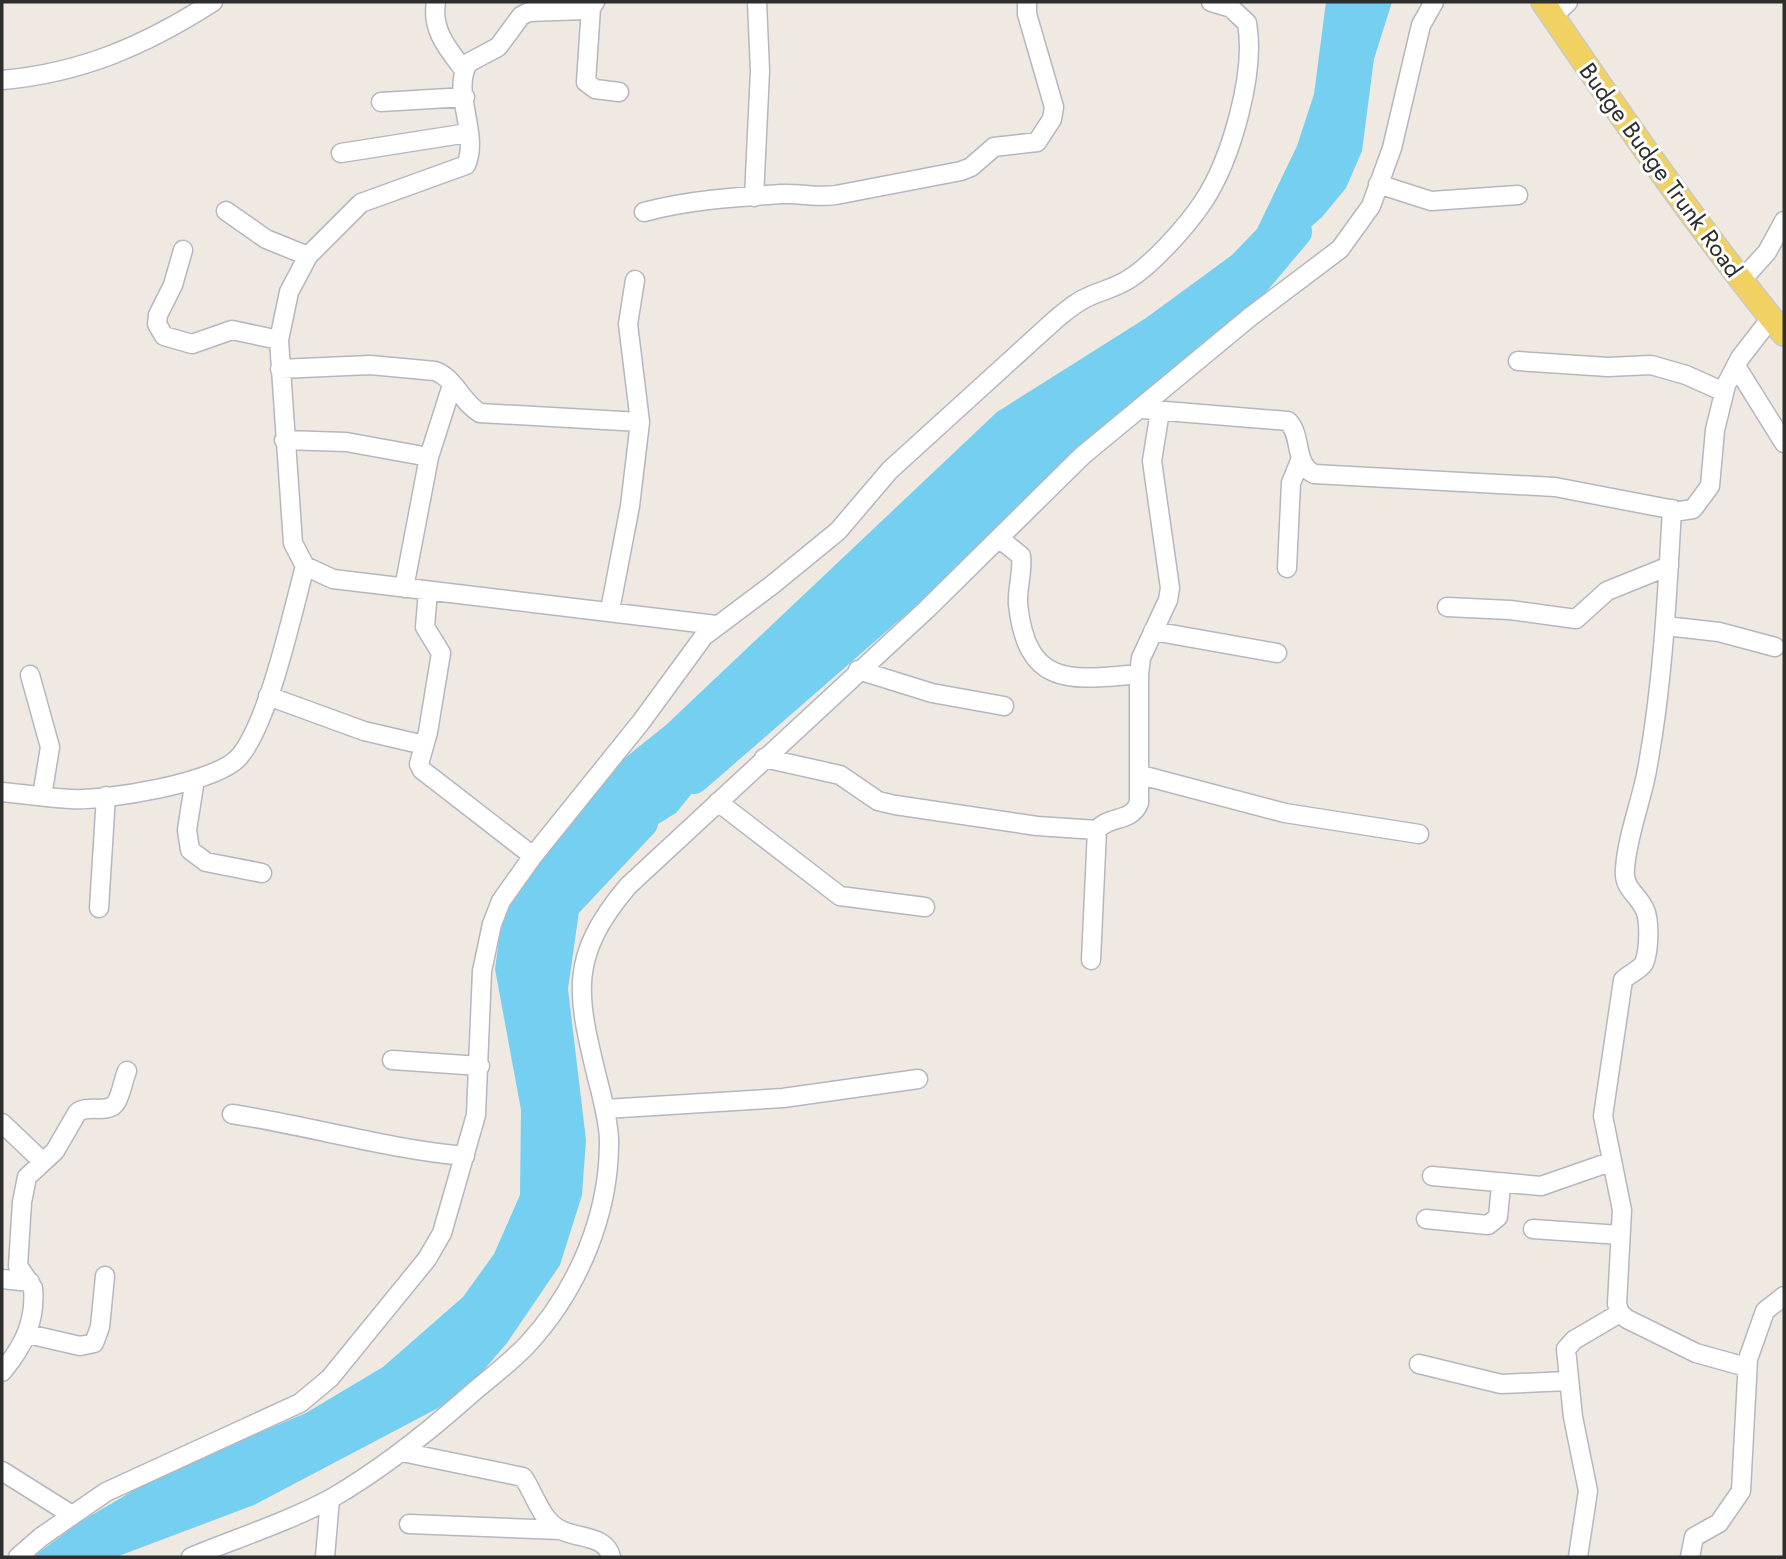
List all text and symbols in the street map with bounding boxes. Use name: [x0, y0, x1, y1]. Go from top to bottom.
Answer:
street label: Budge Budge Trunk Road: [1571, 55, 1751, 285]

